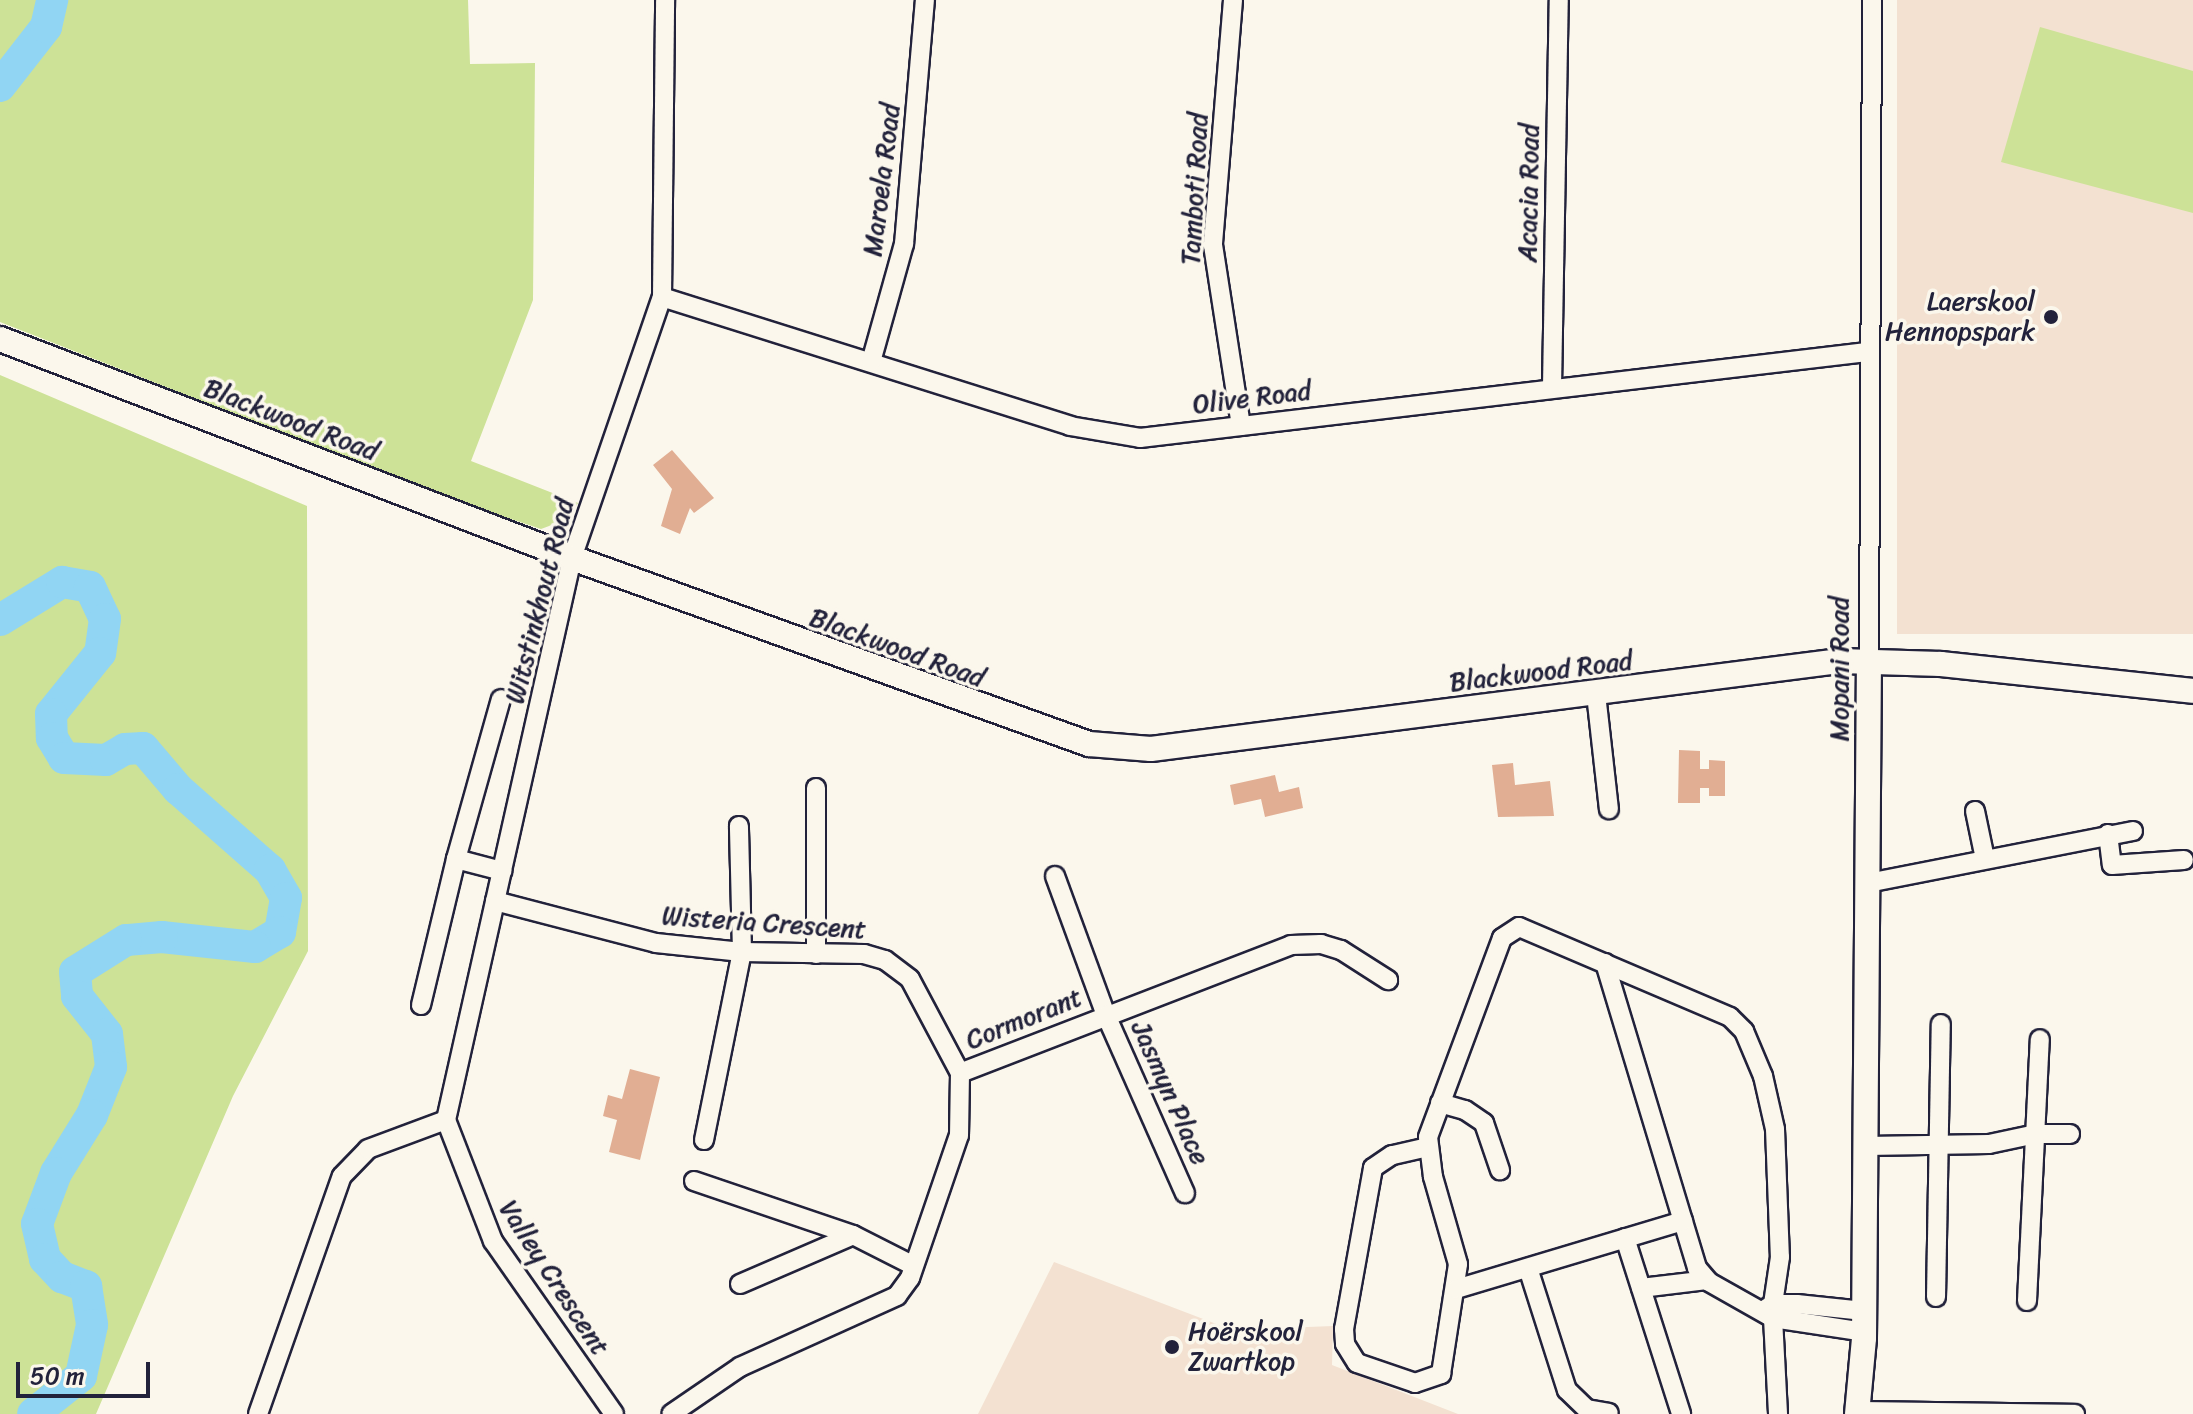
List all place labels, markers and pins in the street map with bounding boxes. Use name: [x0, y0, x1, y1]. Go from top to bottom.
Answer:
place label: Laerskool Hennopspark: [1885, 286, 2035, 348]
marker: Laerskool Hennopspark: [2042, 308, 2060, 326]
place label: Hoërskool Zwartkop: [1188, 1316, 1303, 1378]
marker: Hoërskool Zwartkop: [1163, 1338, 1181, 1356]

